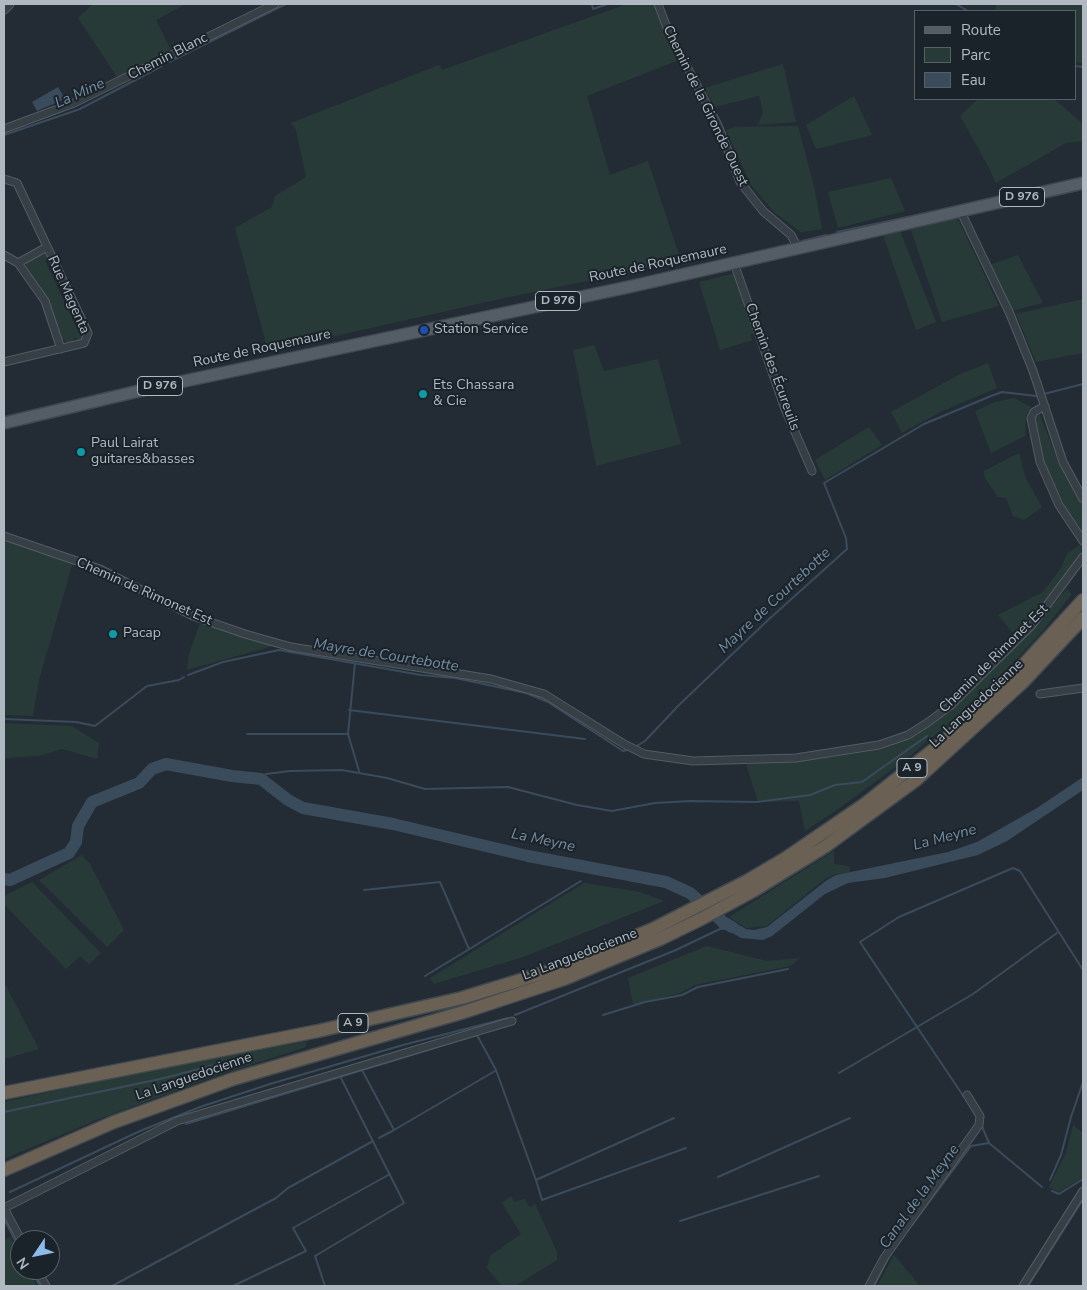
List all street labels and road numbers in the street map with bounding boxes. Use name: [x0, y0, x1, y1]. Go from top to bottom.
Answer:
street label: Chemin de la Gironde Ouest: [659, 23, 751, 189]
street label: Chemin Blanc: [125, 30, 211, 84]
road number: D 976: [1000, 188, 1044, 206]
street label: Route de Roquemaure: [588, 241, 728, 287]
street label: Rue Magenta: [43, 253, 93, 337]
road number: D 976: [536, 292, 580, 310]
street label: Chemin des Écureuils: [741, 301, 803, 433]
street label: Route de Roquemaure: [192, 326, 332, 372]
road number: D 976: [138, 376, 182, 396]
street label: Chemin de Rimonet Est: [74, 554, 214, 630]
street label: Chemin de Rimonet Est: [936, 601, 1052, 717]
street label: La Languedocienne: [927, 656, 1027, 752]
road number: A 9: [897, 758, 927, 778]
street label: La Languedocienne: [520, 925, 640, 985]
road number: A 9: [338, 1014, 368, 1032]
street label: La Languedocienne: [134, 1049, 254, 1105]

